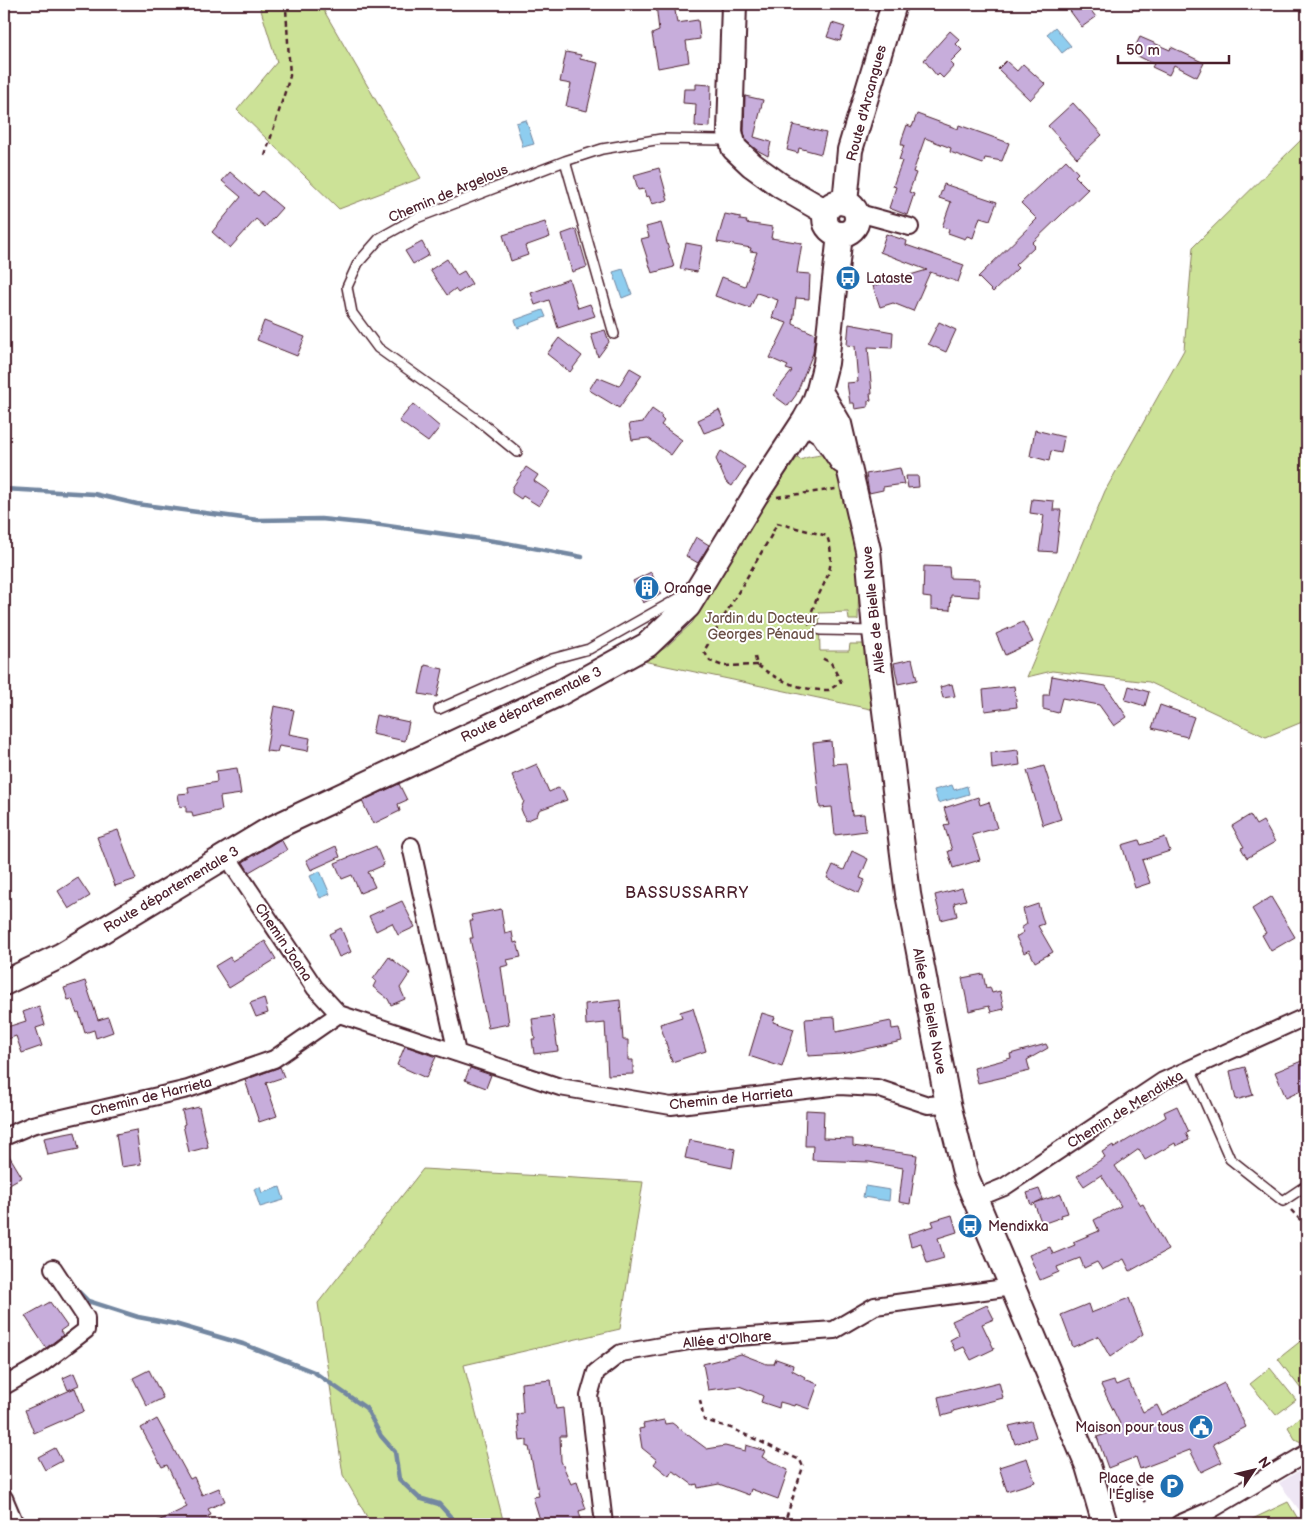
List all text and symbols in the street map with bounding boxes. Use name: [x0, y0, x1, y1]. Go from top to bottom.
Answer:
scale bar: [1118, 32, 1230, 64]
text: 50 m: [1126, 41, 1160, 60]
street label: Route d'Arcangues: [843, 43, 890, 163]
street label: Chemin de Argelous: [386, 161, 510, 226]
bus stop icon: Lataste: [835, 265, 861, 291]
place label: Lataste: [866, 270, 912, 287]
street label: Allée de Bielle Nave: [858, 545, 889, 675]
building icon: Orange: [634, 575, 660, 601]
place label: Orange: [664, 580, 712, 597]
park label: Jardin du Docteur Georges Pénaud: [705, 610, 818, 643]
street label: Route départementale 3: [458, 663, 604, 746]
street label: Route départementale 3: [101, 842, 242, 937]
district label: BASSUSSARRY: [625, 884, 749, 903]
street label: Chemin Joana: [251, 900, 316, 985]
street label: Allée de Bielle Nave: [909, 947, 950, 1076]
street label: Chemin de Mendixka: [1064, 1067, 1186, 1152]
street label: Chemin de Harrieta: [89, 1073, 214, 1120]
street label: Chemin de Harrieta: [668, 1084, 794, 1113]
bus stop icon: Mendixka: [957, 1213, 983, 1239]
place label: Mendixka: [988, 1218, 1049, 1235]
street label: Allée d'Olhare: [682, 1327, 772, 1352]
public building icon: Maison pour tous: [1188, 1414, 1214, 1440]
place label: Maison pour tous: [1075, 1419, 1184, 1436]
north arrow: [1228, 1446, 1278, 1496]
text: N: [1254, 1454, 1274, 1472]
place label: Place de l'Église: [1098, 1470, 1154, 1503]
parking icon: Place de l'Église: [1159, 1473, 1185, 1499]

